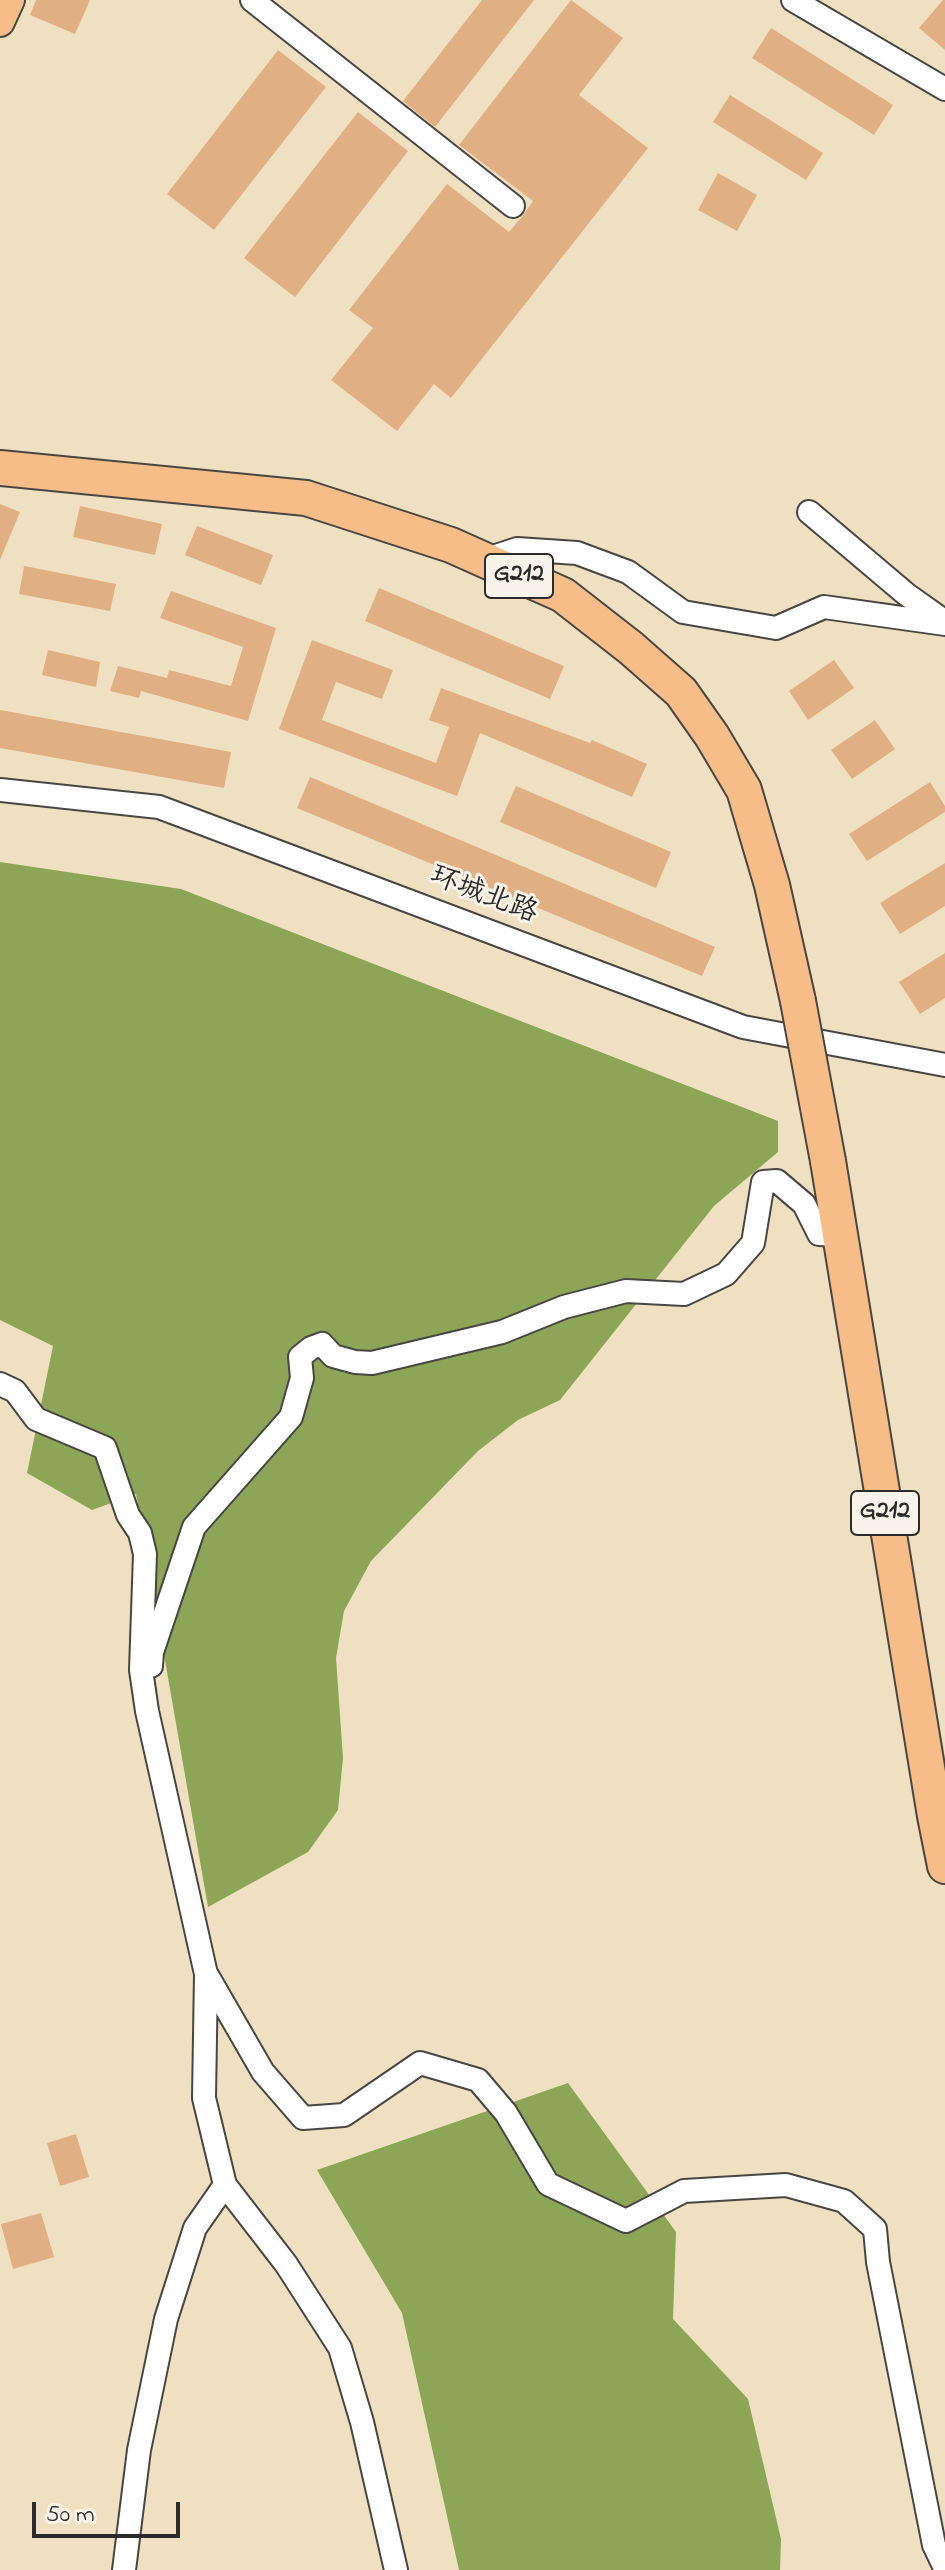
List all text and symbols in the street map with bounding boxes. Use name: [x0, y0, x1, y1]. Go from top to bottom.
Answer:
road number: G212: [485, 554, 553, 598]
street label: 环城北路: [425, 861, 541, 933]
road number: G212: [851, 1491, 919, 1535]
scale bar: [36, 2486, 184, 2536]
text: 50 m: [46, 2498, 95, 2533]

